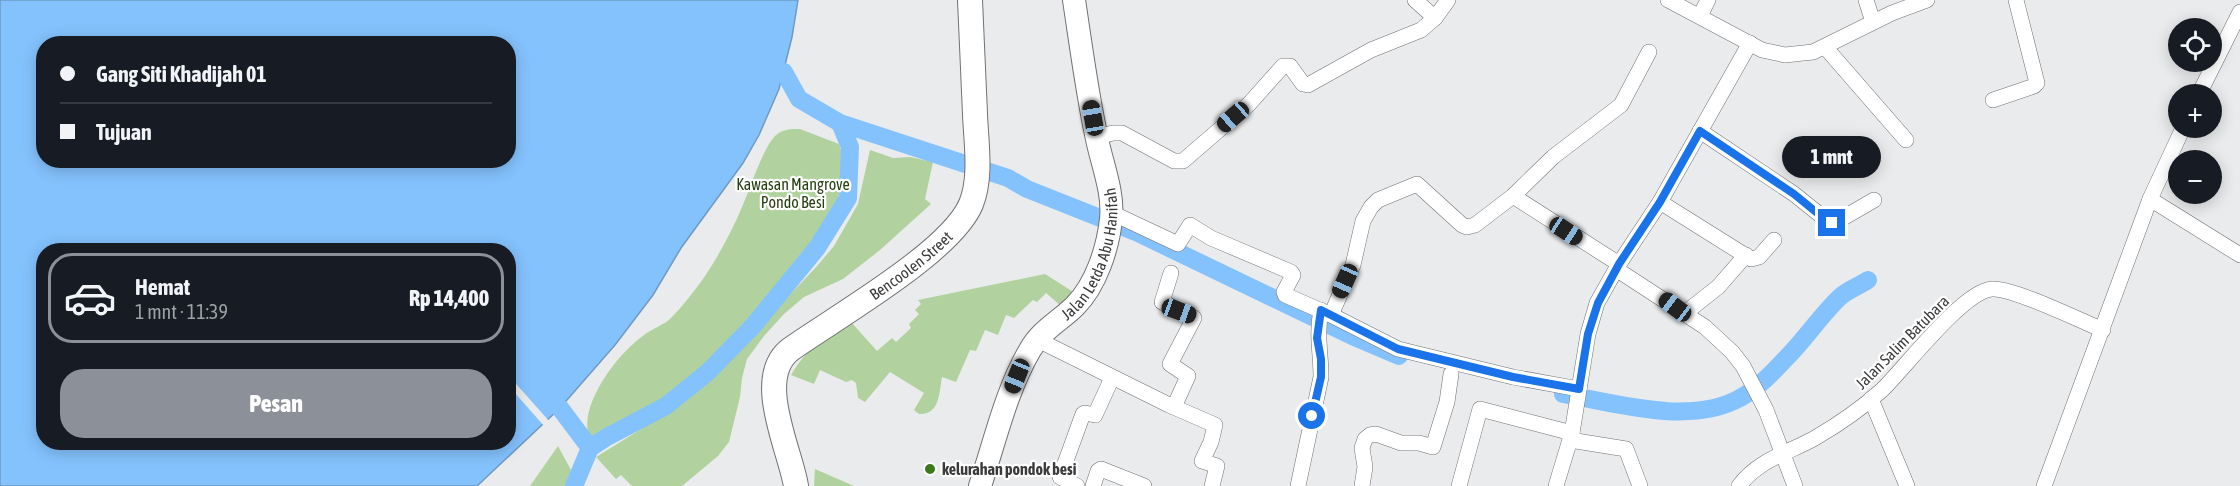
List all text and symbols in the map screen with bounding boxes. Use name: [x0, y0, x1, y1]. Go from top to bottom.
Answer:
map controls: [2168, 18, 2222, 204]
button: locate: [2168, 18, 2222, 72]
text: Gang Siti Khadijah 01: [96, 61, 267, 87]
button: +: [2168, 84, 2222, 138]
car: [1214, 98, 1252, 136]
car: [1081, 99, 1105, 137]
text: Tujuan: [96, 119, 152, 145]
callout: 1 mnt: [1782, 136, 1882, 178]
text: 1 mnt: [1811, 145, 1853, 168]
button: −: [2168, 150, 2222, 204]
park label: Kawasan Mangrove Pondo Besi: [736, 175, 850, 211]
street label: Jalan Letda Abu Hanifah: [1057, 187, 1121, 323]
route end: [1818, 209, 1845, 236]
car: [1546, 214, 1586, 248]
street label: Bencoolen Street: [866, 227, 956, 303]
car: [1329, 261, 1361, 301]
icon: car: [63, 271, 117, 325]
text: Hemat: [135, 274, 190, 300]
text: Rp 14,400: [409, 285, 489, 311]
car: [1655, 289, 1695, 325]
street label: Jalan Salim Batubara: [1852, 292, 1952, 392]
car: [1159, 296, 1199, 326]
text: 1 mnt · 11:39: [135, 300, 228, 323]
car: [1002, 356, 1032, 396]
button: Pesan: [60, 369, 492, 438]
route start: [1298, 402, 1325, 429]
place label: kelurahan pondok besi: [942, 460, 1077, 478]
marker: kelurahan pondok besi: [923, 462, 937, 476]

